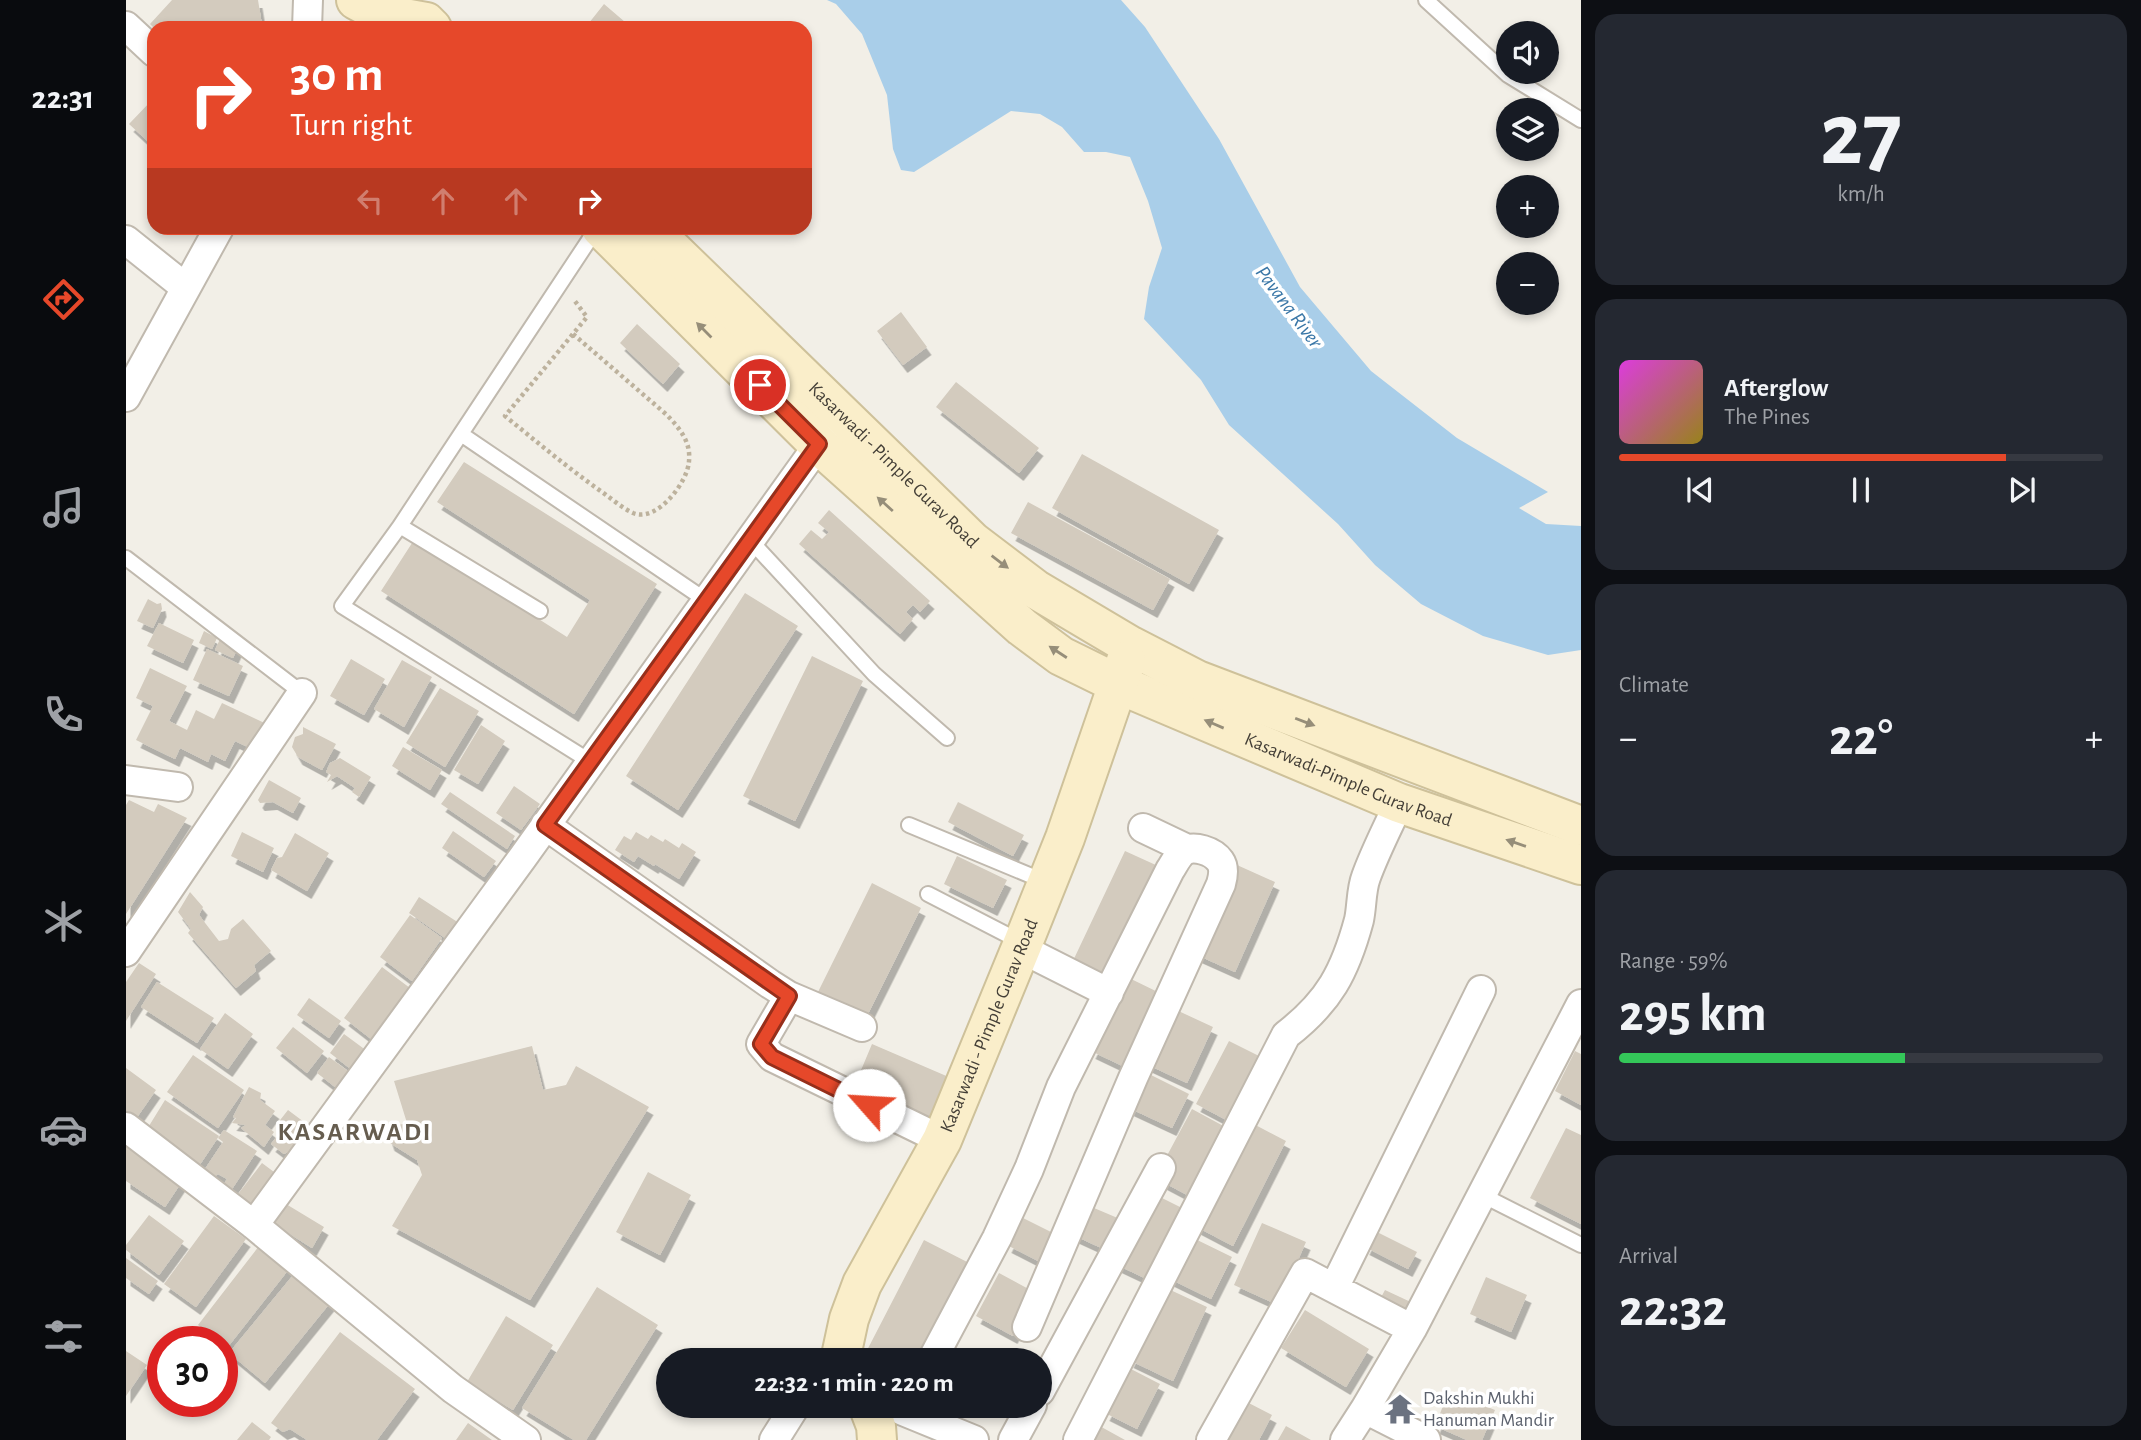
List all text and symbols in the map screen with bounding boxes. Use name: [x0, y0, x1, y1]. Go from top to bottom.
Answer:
map controls: [1496, 21, 1559, 315]
button: sound: [1496, 21, 1559, 84]
icon: right: [175, 49, 266, 140]
text: 30 m: [290, 51, 384, 100]
text: 22:31: [32, 82, 94, 114]
text: 27: [1820, 90, 1902, 181]
button: layers: [1496, 98, 1559, 161]
text: Turn right: [290, 109, 412, 141]
button: +: [1496, 175, 1559, 238]
icon: left: [351, 182, 389, 220]
icon: ahead: [424, 182, 462, 220]
icon: ahead: [497, 182, 535, 220]
icon: right: [570, 182, 608, 220]
text: km/h: [1837, 183, 1885, 206]
button: −: [1496, 252, 1559, 315]
water label: Pavana River: [1252, 262, 1327, 353]
icon: directions: [39, 275, 88, 324]
one-way arrow: [695, 321, 712, 338]
pin: [730, 355, 790, 415]
icon: arrive: [741, 366, 779, 404]
text: Afterglow: [1724, 375, 1828, 401]
street label: Kasarwadi - Pimple Gurav Road: [805, 378, 983, 552]
text: The Pines: [1724, 406, 1810, 429]
icon: previous: [1681, 471, 1719, 509]
icon: pause: [1842, 471, 1880, 509]
icon: next: [2003, 471, 2041, 509]
icon: music: [39, 483, 88, 532]
one-way arrow: [876, 496, 894, 512]
one-way arrow: [991, 555, 1009, 569]
one-way arrow: [1048, 646, 1067, 659]
text: Climate: [1619, 674, 1689, 697]
icon: phone: [39, 690, 88, 739]
text: 22°: [1829, 712, 1893, 764]
one-way arrow: [1295, 716, 1316, 727]
one-way arrow: [1203, 718, 1224, 729]
text: −: [1619, 720, 1637, 758]
text: +: [2085, 720, 2103, 758]
street label: Kasarwadi-Pimple Gurav Road: [1242, 729, 1455, 830]
one-way arrow: [1506, 837, 1527, 848]
icon: climate: [39, 897, 88, 946]
street label: Kasarwadi - Pimple Gurav Road: [937, 916, 1041, 1135]
text: Range · 59%: [1619, 950, 1728, 973]
text: 295 km: [1619, 988, 1767, 1040]
position arrow: [832, 1068, 906, 1142]
icon: car: [39, 1105, 88, 1154]
district label: KASARWADI: [278, 1119, 432, 1145]
text: Arrival: [1619, 1245, 1678, 1268]
text: 22:32: [1619, 1283, 1727, 1335]
icon: filters: [39, 1312, 88, 1361]
speed limit sign: 30: [147, 1326, 238, 1417]
text: 22:32 · 1 min · 220 m: [754, 1370, 954, 1396]
place label: Dakshin Mukhi Hanuman Mandir: [1423, 1389, 1554, 1430]
temple icon: Dakshin Mukhi Hanuman Mandir: [1383, 1392, 1417, 1426]

